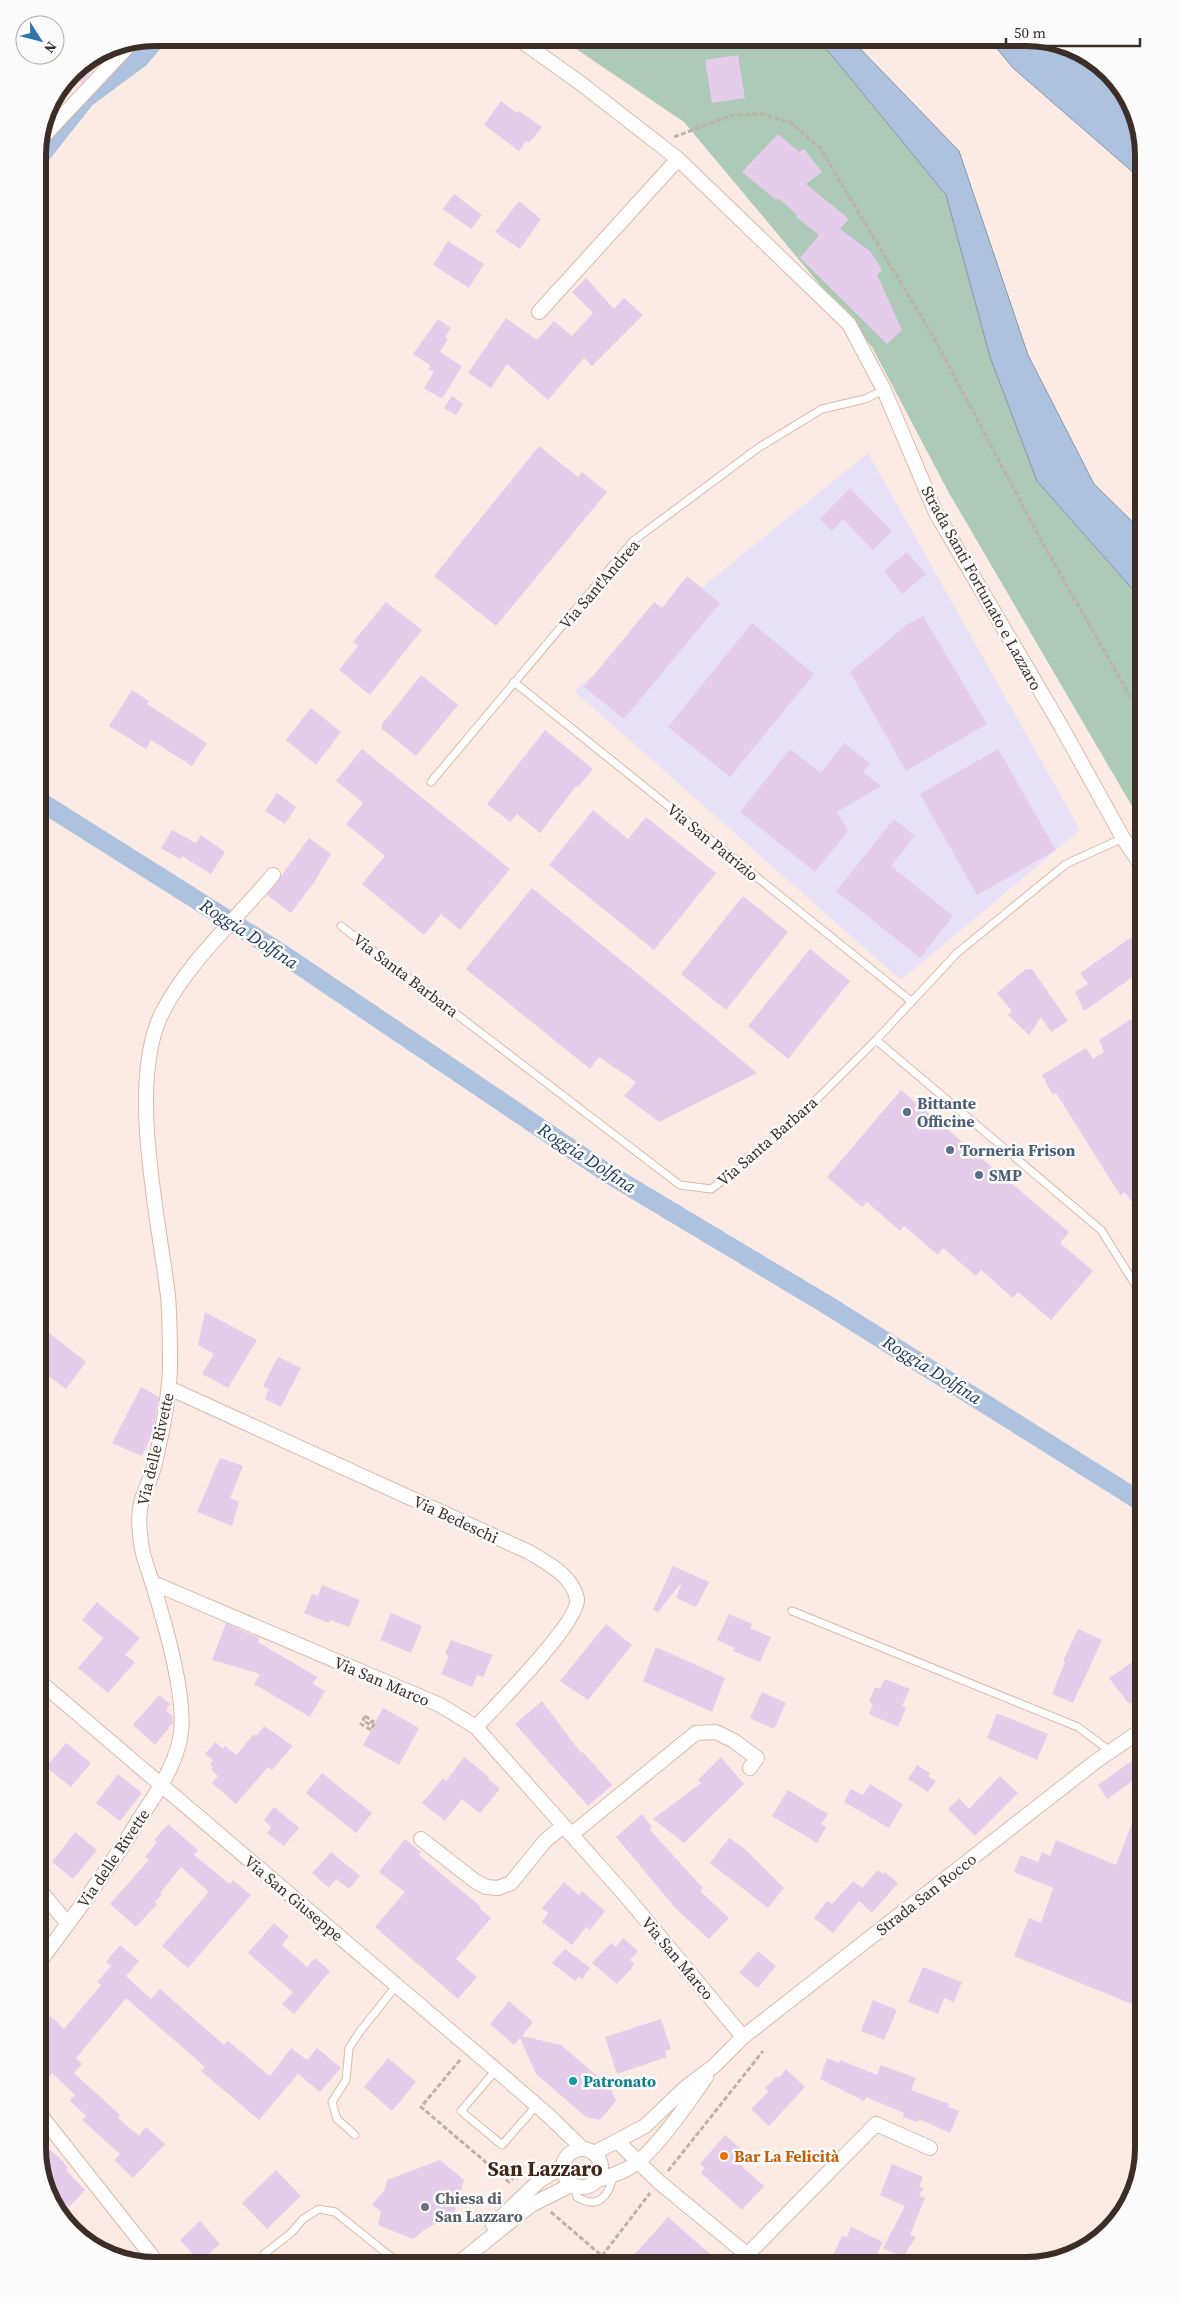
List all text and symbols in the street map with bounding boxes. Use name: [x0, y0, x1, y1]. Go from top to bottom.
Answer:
north arrow: [15, 15, 65, 65]
scale bar: [1006, 15, 1140, 47]
text: 50 m: [1014, 22, 1046, 43]
text: N: [39, 38, 62, 58]
street label: Strada Santi Fortunato e Lazzaro: [917, 482, 1048, 694]
street label: Via Sant'Andrea: [554, 534, 645, 633]
street label: Via San Patrizio: [663, 798, 764, 886]
water label: Roggia Dolfina: [194, 892, 304, 975]
street label: Via Santa Barbara: [349, 928, 464, 1022]
street label: Via Santa Barbara: [712, 1091, 823, 1191]
place label: Bittante Officine: [917, 1092, 976, 1132]
marker: Bittante Officine: [901, 1106, 913, 1118]
water label: Roggia Dolfina: [532, 1116, 642, 1199]
place label: Torneria Frison: [960, 1139, 1076, 1161]
marker: Torneria Frison: [944, 1144, 956, 1156]
place label: SMP: [989, 1164, 1022, 1186]
marker: SMP: [973, 1169, 985, 1181]
water label: Roggia Dolfina: [877, 1329, 987, 1410]
street label: Via delle Rivette: [131, 1390, 179, 1508]
street label: Via Bedeschi: [410, 1490, 502, 1548]
street label: Via San Marco: [331, 1651, 433, 1711]
street label: Via delle Rivette: [72, 1804, 154, 1912]
street label: Strada San Rocco: [871, 1848, 981, 1940]
street label: Via San Giuseppe: [240, 1850, 348, 1946]
street label: Via San Marco: [637, 1912, 719, 2004]
place label: Patronato: [583, 2070, 656, 2092]
marker: Patronato: [567, 2075, 579, 2087]
place label: Bar La Felicità: [734, 2145, 840, 2167]
marker: Bar La Felicità: [718, 2150, 730, 2162]
district label: San Lazzaro: [487, 2154, 603, 2183]
place label: Chiesa di San Lazzaro: [435, 2187, 523, 2227]
marker: Chiesa di San Lazzaro: [419, 2201, 431, 2213]

